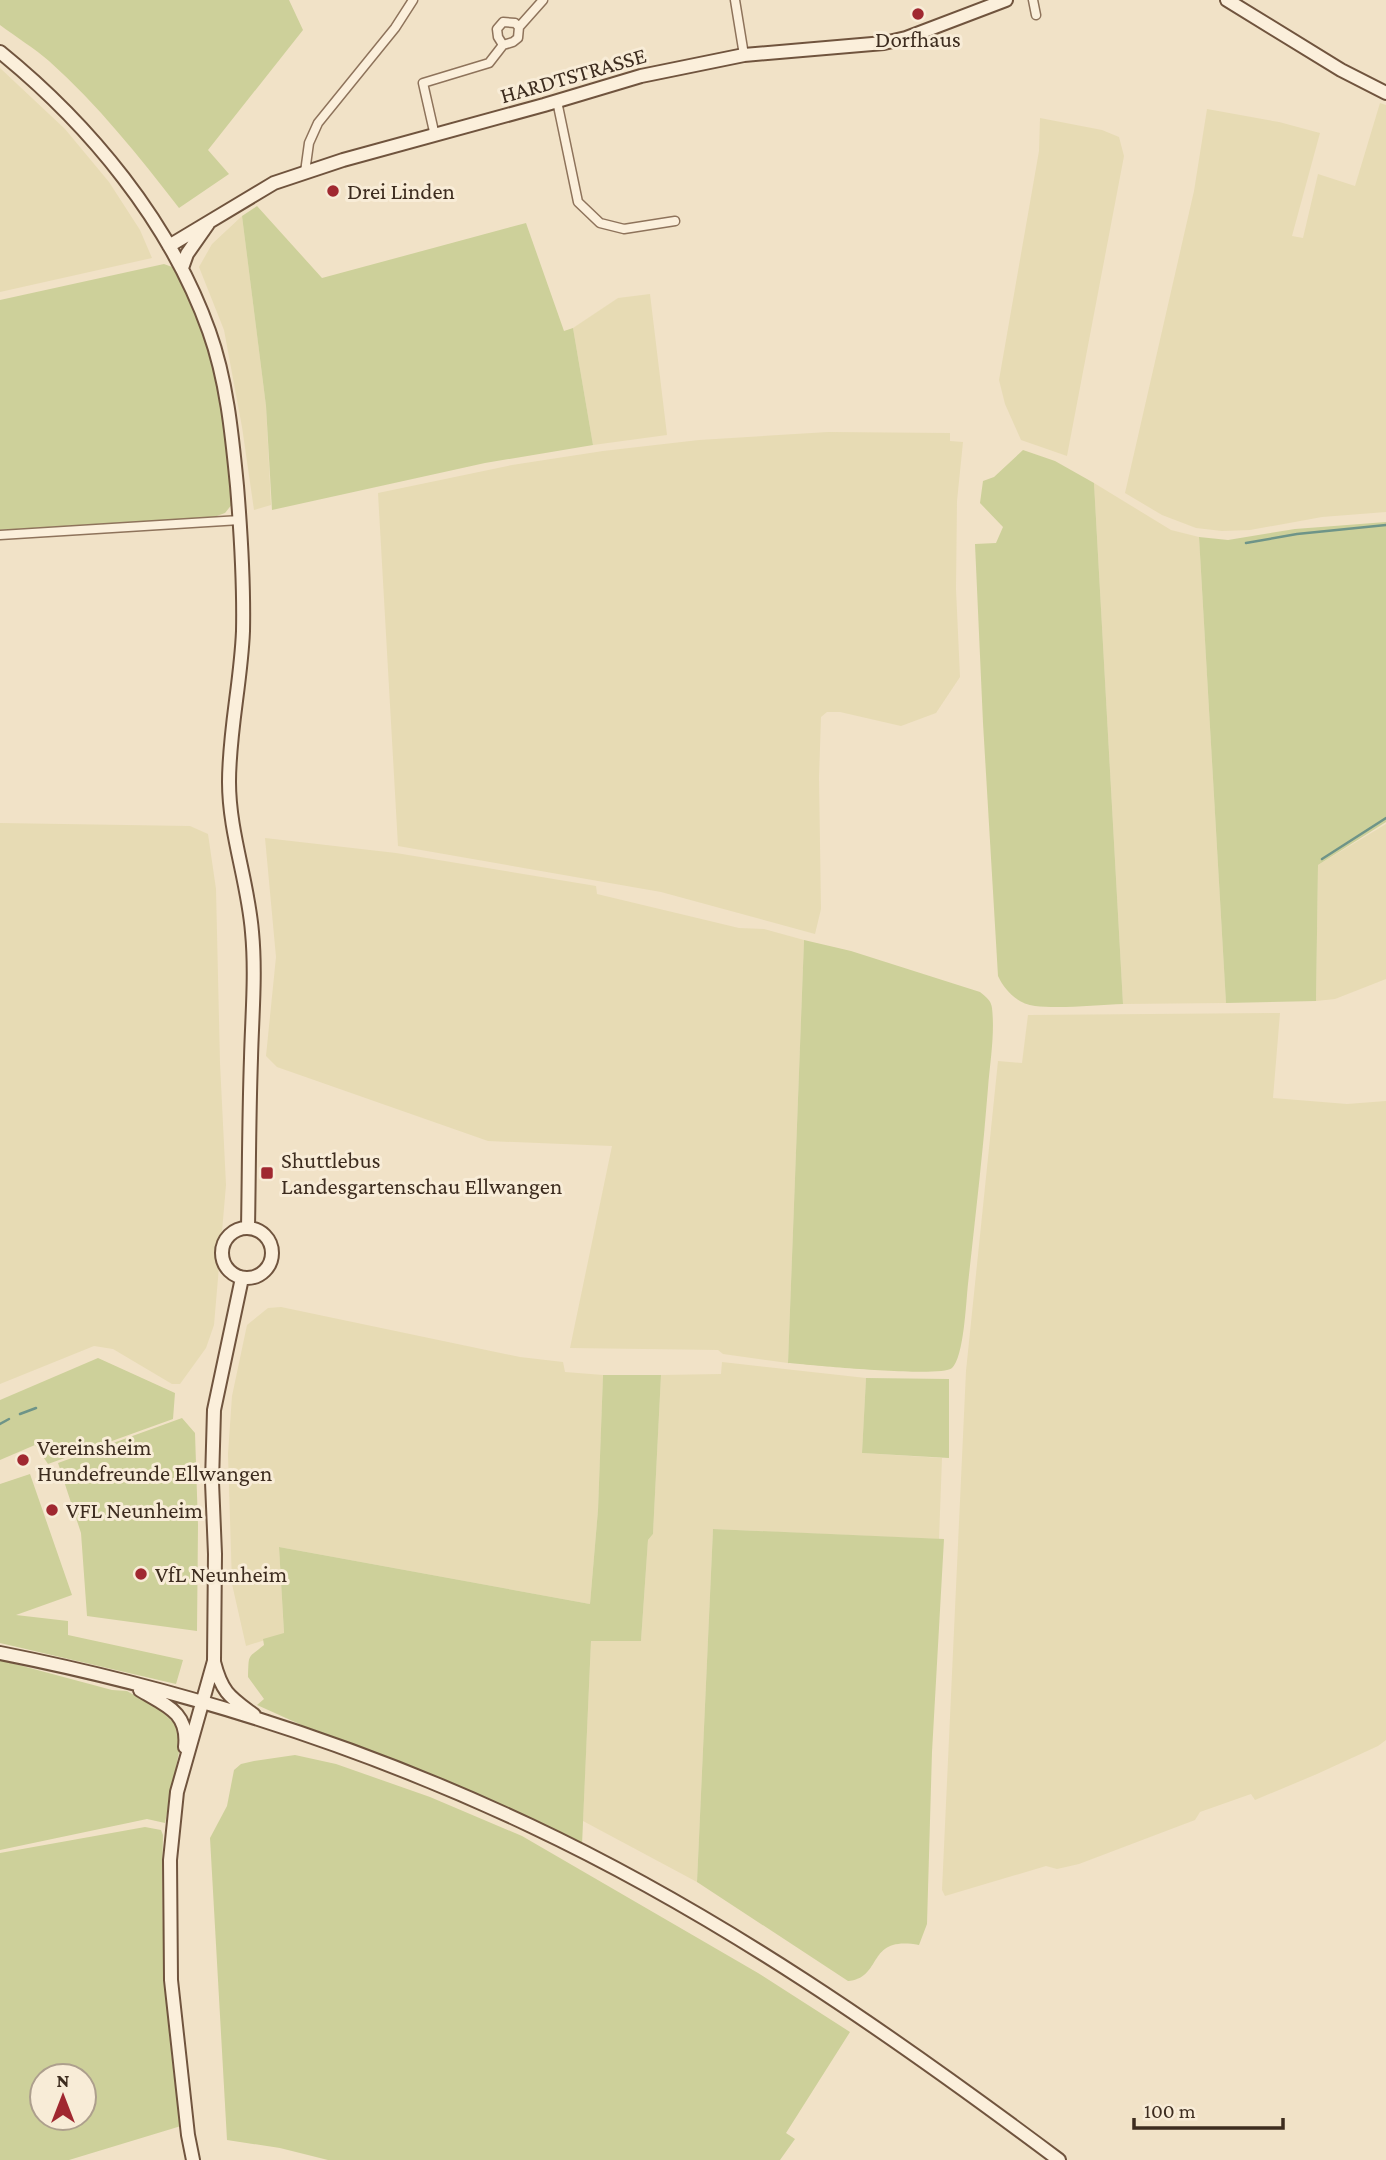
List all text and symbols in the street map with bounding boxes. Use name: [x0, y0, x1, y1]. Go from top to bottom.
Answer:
marker: Dorfhaus: [910, 6, 926, 22]
place label: Dorfhaus: [875, 26, 961, 52]
street label: HARDTSTRASSE: [497, 42, 649, 108]
place label: Drei Linden: [347, 178, 455, 204]
marker: Drei Linden: [325, 183, 341, 199]
place label: Shuttlebus Landesgartenschau Ellwangen: [281, 1147, 562, 1199]
marker: Shuttlebus Landesgartenschau Ellwangen: [259, 1165, 275, 1181]
place label: Vereinsheim Hundefreunde Ellwangen: [37, 1434, 272, 1486]
marker: Vereinsheim Hundefreunde Ellwangen: [15, 1452, 31, 1468]
place label: VFL Neunheim: [66, 1497, 203, 1523]
marker: VFL Neunheim: [44, 1502, 60, 1518]
place label: VfL Neunheim: [155, 1561, 287, 1587]
marker: VfL Neunheim: [133, 1566, 149, 1582]
north arrow: [28, 2062, 98, 2132]
text: N: [57, 2070, 70, 2091]
scale bar: [1134, 2086, 1283, 2130]
text: 100 m: [1144, 2099, 1196, 2123]

